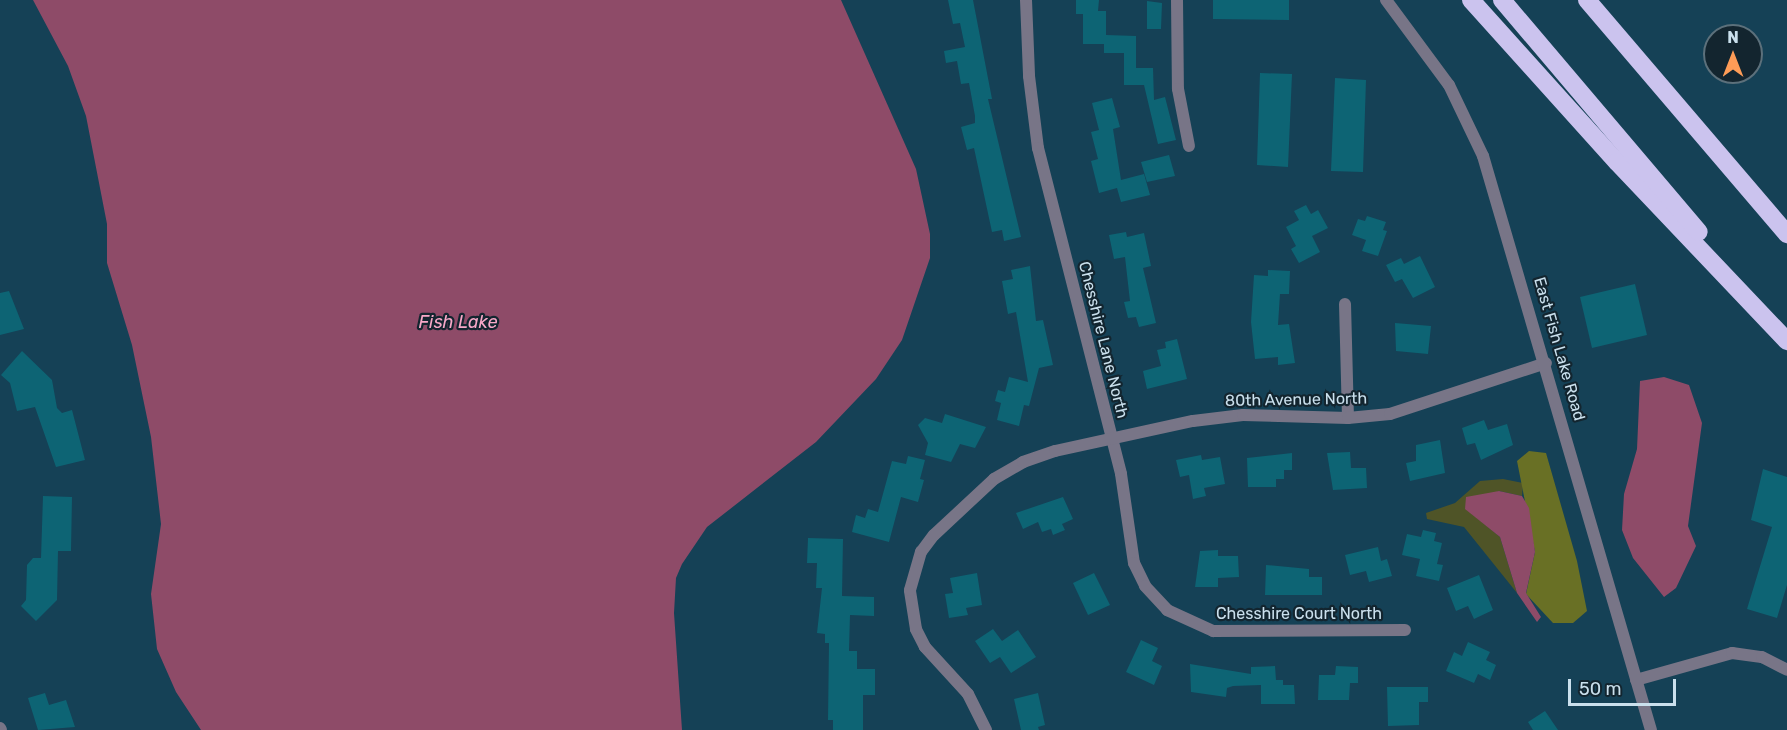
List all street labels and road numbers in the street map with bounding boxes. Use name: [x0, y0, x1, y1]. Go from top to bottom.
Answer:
street label: Chesshire Lane North: [1074, 260, 1132, 420]
street label: East Fish Lake Road: [1529, 275, 1589, 423]
street label: 80th Avenue North: [1225, 389, 1367, 411]
street label: Chesshire Court North: [1216, 604, 1382, 624]

